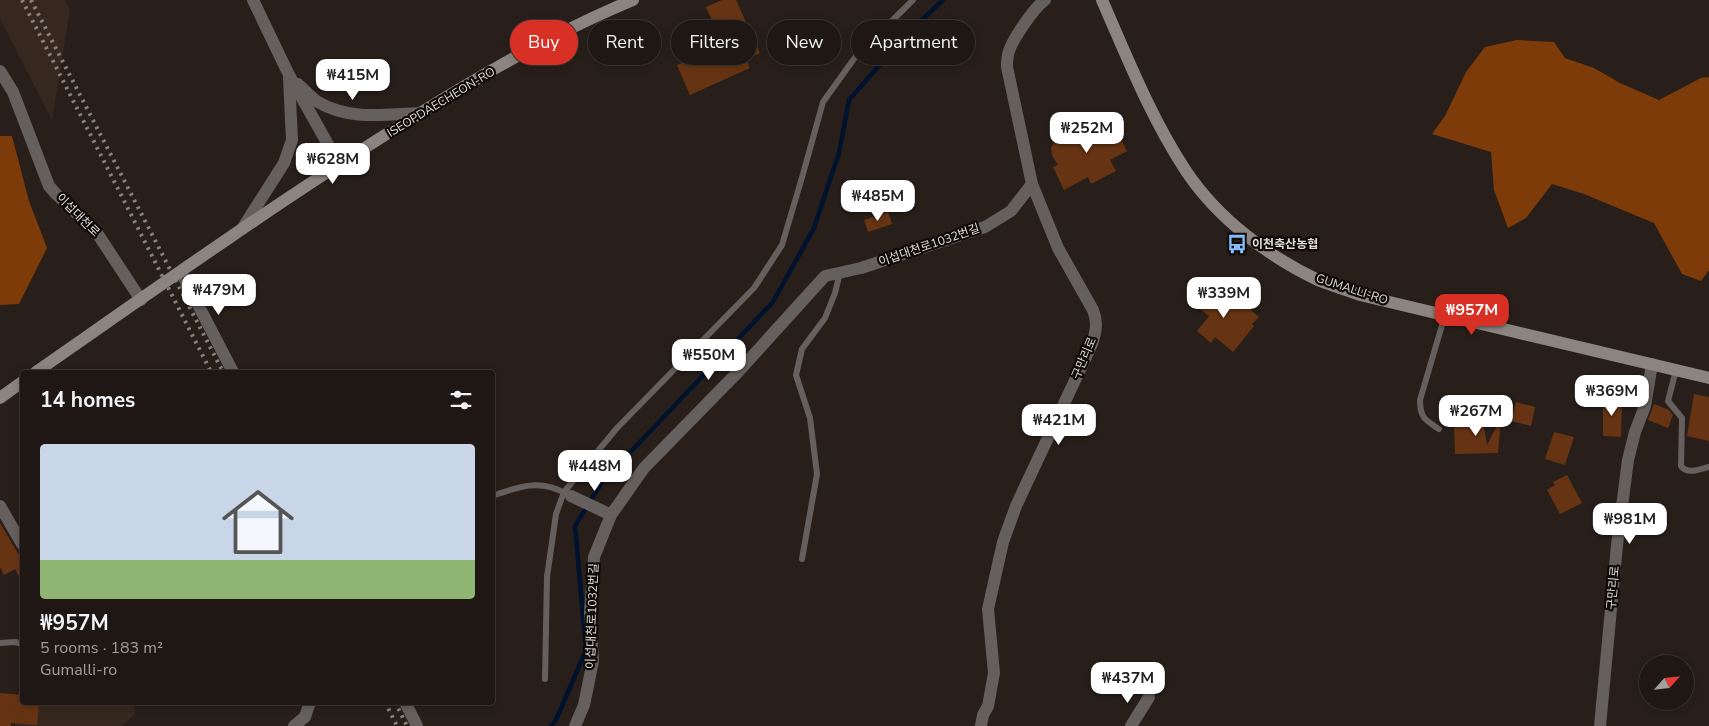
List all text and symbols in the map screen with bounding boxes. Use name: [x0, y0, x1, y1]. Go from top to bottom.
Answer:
chip: Buy: [510, 20, 578, 65]
chip: Rent: [588, 20, 661, 65]
chip: Filters: [671, 20, 757, 65]
chip: New: [767, 20, 841, 65]
chip: Apartment: [851, 20, 975, 65]
pin: ₩415M: [318, 58, 388, 101]
street label: ISEOPDAECHEON-RO: [384, 63, 498, 141]
text: ₩415M: [327, 64, 379, 86]
pin: ₩252M: [1052, 112, 1122, 154]
text: ₩252M: [1061, 117, 1113, 139]
pin: ₩628M: [298, 142, 368, 185]
text: ₩628M: [307, 148, 359, 170]
pin: ₩485M: [843, 180, 913, 222]
text: ₩485M: [852, 185, 904, 207]
street label: 이섭대천로: [53, 190, 103, 240]
street label: 이섭대천로1032번길: [876, 220, 982, 270]
bus stop icon: 이천축산농협: [1226, 233, 1248, 255]
place label: 이천축산농협: [1252, 236, 1318, 252]
street label: GUMALLI-RO: [1314, 270, 1390, 308]
pin: ₩479M: [184, 274, 254, 316]
pin: ₩339M: [1189, 276, 1259, 319]
text: ₩479M: [193, 279, 245, 301]
text: ₩339M: [1198, 282, 1250, 304]
pin: ₩957M: [1437, 294, 1507, 336]
text: ₩957M: [1446, 299, 1498, 321]
street label: 구만리로: [1068, 335, 1100, 381]
pin: ₩550M: [674, 338, 744, 381]
text: ₩550M: [683, 344, 735, 366]
pin: ₩369M: [1577, 374, 1647, 417]
text: ₩369M: [1586, 380, 1638, 402]
text: 14 homes: [40, 386, 135, 414]
icon: filters: [447, 386, 475, 414]
pin: ₩267M: [1441, 394, 1511, 437]
text: ₩267M: [1450, 400, 1502, 422]
pin: ₩421M: [1024, 404, 1094, 446]
text: ₩421M: [1033, 409, 1085, 431]
pin: ₩448M: [560, 450, 630, 492]
text: ₩448M: [569, 455, 621, 477]
icon: home: [213, 477, 303, 567]
pin: ₩981M: [1595, 502, 1665, 545]
text: ₩981M: [1604, 508, 1656, 530]
street label: 이섭대천로1032번길: [582, 563, 602, 669]
street label: 구만리로: [1603, 565, 1623, 611]
text: ₩957M: [40, 609, 109, 637]
text: 5 rooms · 183 m²: [40, 637, 163, 659]
north arrow: [1639, 655, 1694, 710]
map controls: [1639, 655, 1694, 710]
text: Gumalli-ro: [40, 659, 117, 681]
pin: ₩437M: [1093, 662, 1163, 704]
text: ₩437M: [1102, 667, 1154, 689]

